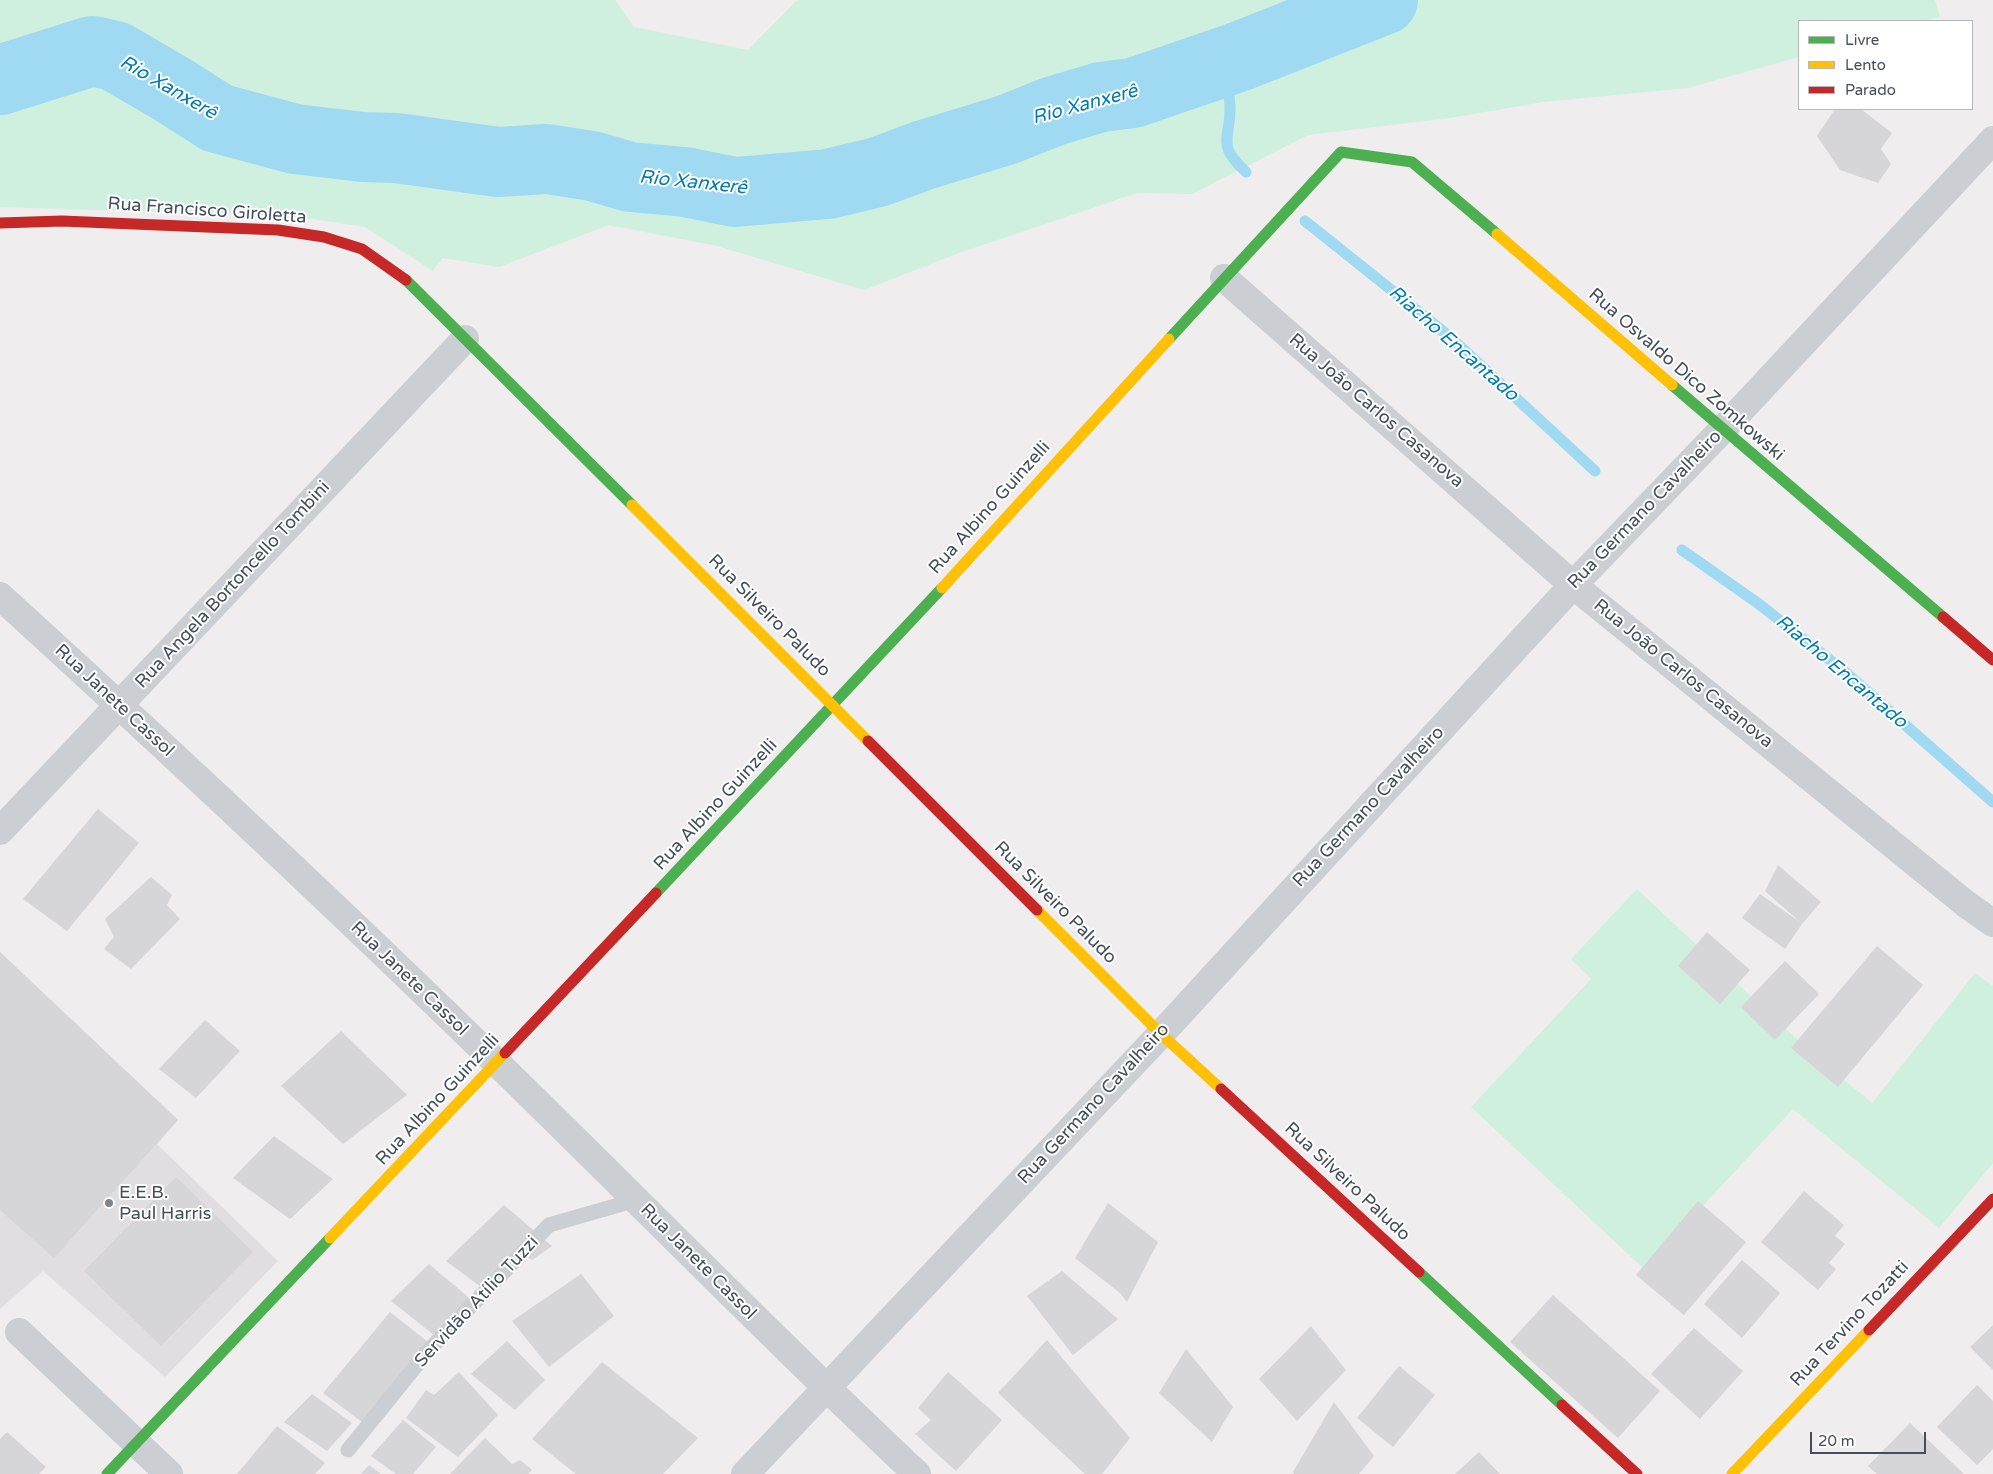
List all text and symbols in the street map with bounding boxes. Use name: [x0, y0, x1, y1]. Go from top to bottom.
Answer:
legend: [1798, 20, 1973, 110]
text: Livre: [1845, 31, 1879, 49]
water label: Rio Xanxerê: [115, 51, 221, 125]
text: Lento: [1845, 56, 1886, 74]
water label: Rio Xanxerê: [1030, 80, 1140, 130]
text: Parado: [1845, 81, 1896, 99]
water label: Rio Xanxerê: [638, 166, 748, 200]
street label: Rua Francisco Giroletta: [107, 193, 307, 229]
water label: Riacho Encantado: [1384, 281, 1522, 407]
street label: Rua Osvaldo Dico Zomkowski: [1584, 284, 1788, 466]
street label: Rua João Carlos Casanova: [1284, 329, 1468, 493]
street label: Rua Germano Cavalheiro: [1564, 426, 1726, 594]
street label: Rua Albino Guinzelli: [925, 437, 1055, 579]
street label: Rua Angela Bortoncello Tombini: [131, 477, 335, 693]
street label: Rua Silveiro Paludo: [703, 550, 835, 682]
street label: Rua João Carlos Casanova: [1589, 595, 1777, 753]
water label: Riacho Encantado: [1771, 610, 1911, 734]
street label: Rua Janete Cassol: [50, 640, 178, 762]
street label: Rua Germano Cavalheiro: [1289, 722, 1449, 892]
street label: Rua Albino Guinzelli: [650, 735, 782, 875]
street label: Rua Silveiro Paludo: [989, 837, 1121, 969]
street label: Rua Janete Cassol: [346, 917, 472, 1041]
street label: Rua Germano Cavalheiro: [1014, 1019, 1174, 1189]
street label: Rua Albino Guinzelli: [372, 1030, 504, 1170]
street label: Rua Silveiro Paludo: [1280, 1118, 1414, 1246]
place label: E.E.B. Paul Harris: [119, 1182, 211, 1224]
marker: E.E.B. Paul Harris: [103, 1197, 115, 1209]
street label: Rua Janete Cassol: [635, 1199, 761, 1325]
street label: Servidão Atílio Tuzzi: [411, 1232, 543, 1372]
street label: Rua Tervino Tozatti: [1786, 1257, 1914, 1391]
scale bar: [1813, 1422, 1929, 1454]
text: 20 m: [1818, 1432, 1855, 1450]

